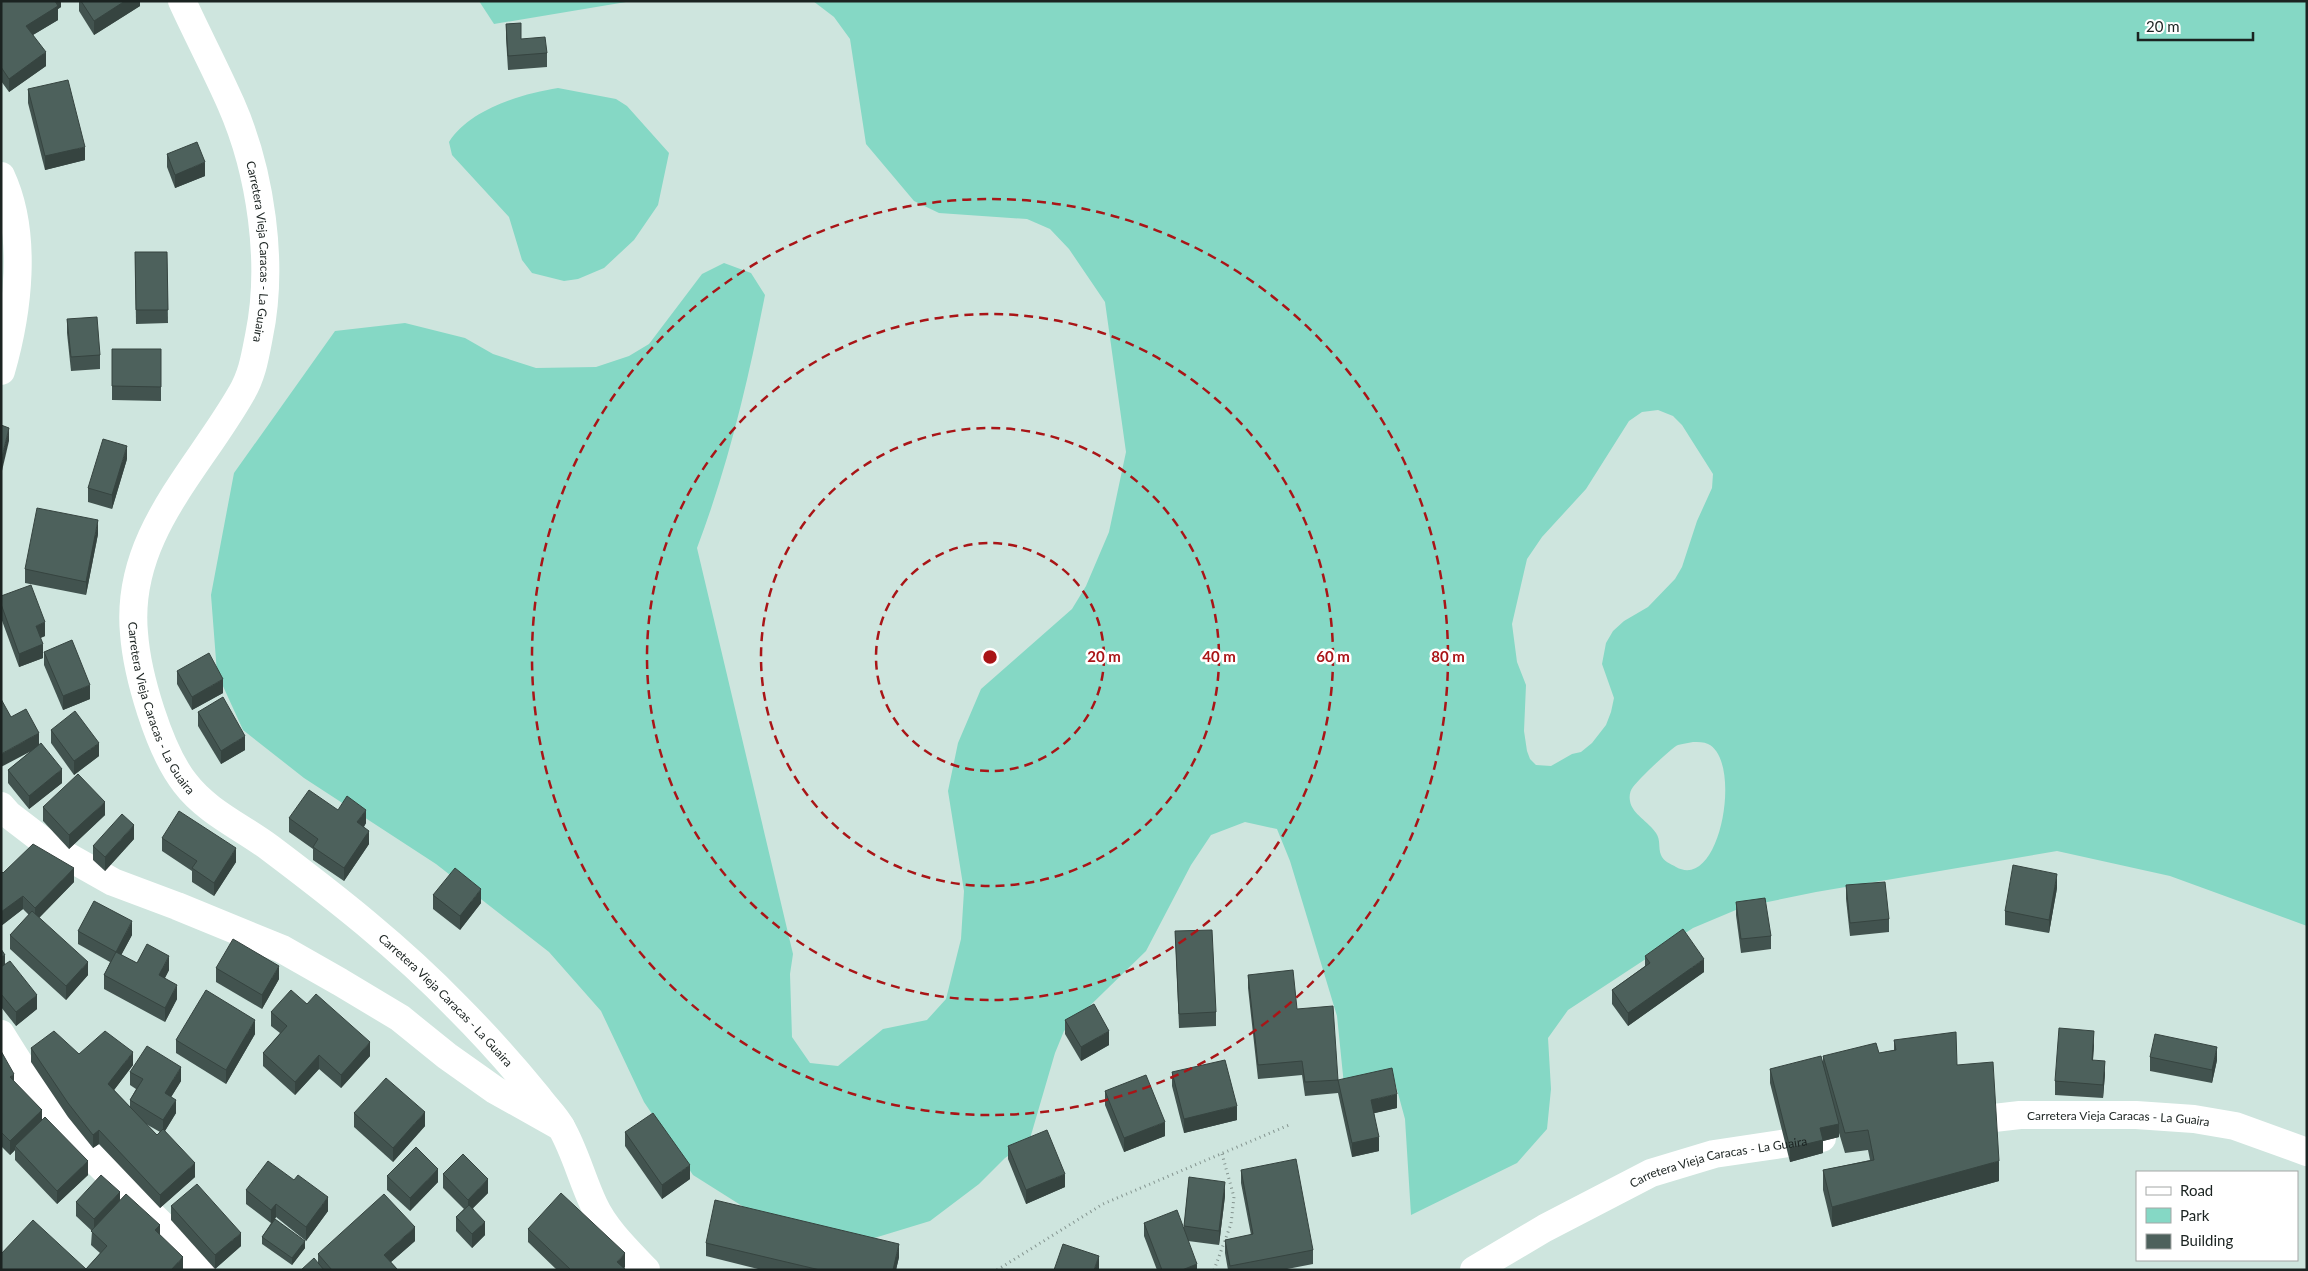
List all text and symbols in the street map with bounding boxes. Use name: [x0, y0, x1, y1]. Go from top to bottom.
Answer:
scale bar: [2138, 10, 2253, 42]
text: 20 m: [2146, 17, 2180, 35]
street label: Carretera Vieja Caracas - La Guaira: [243, 159, 273, 344]
street label: Carretera Vieja Caracas - La Guaira: [126, 621, 198, 797]
text: 20 m: [1087, 647, 1121, 665]
text: 40 m: [1202, 647, 1236, 665]
text: 60 m: [1316, 647, 1350, 665]
text: 80 m: [1431, 647, 1465, 665]
centre of rings: [981, 648, 999, 666]
street label: Carretera Vieja Caracas - La Guaira: [376, 930, 516, 1069]
street label: Carretera Vieja Caracas - La Guaira: [2027, 1108, 2211, 1129]
street label: Carretera Vieja Caracas - La Guaira: [1627, 1133, 1808, 1190]
legend: [2136, 1171, 2298, 1261]
text: Road: [2180, 1181, 2213, 1199]
text: Park: [2180, 1206, 2210, 1224]
text: Building: [2180, 1231, 2233, 1249]

